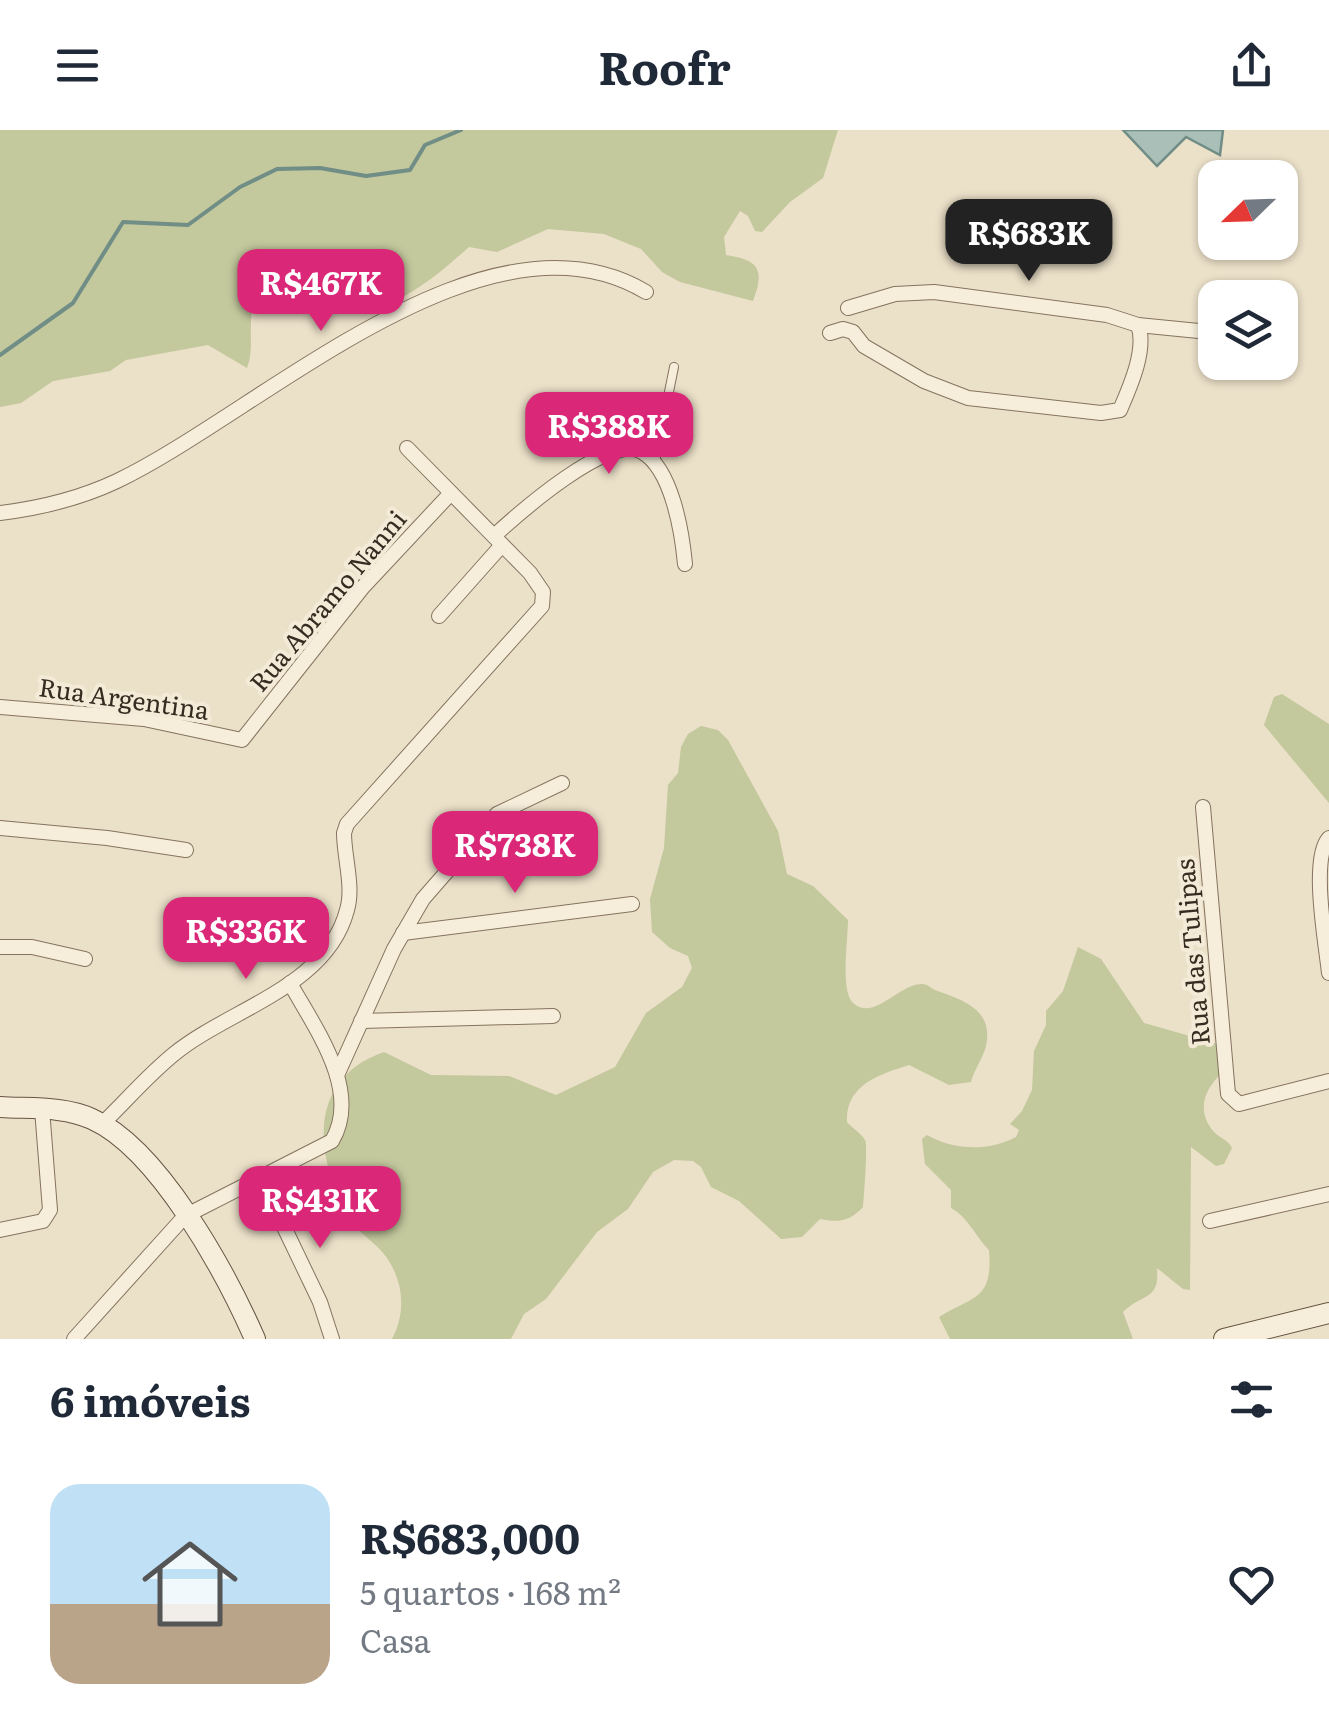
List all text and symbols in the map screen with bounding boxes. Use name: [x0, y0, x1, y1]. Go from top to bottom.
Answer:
text: Roofr: [598, 32, 731, 99]
icon: menu: [50, 38, 105, 93]
icon: share: [1224, 38, 1279, 93]
north arrow: [1198, 160, 1298, 260]
map controls: [1198, 160, 1298, 380]
pin: R$683K: [948, 199, 1110, 284]
text: R$683K: [967, 207, 1091, 255]
pin: R$467K: [240, 249, 402, 334]
text: R$467K: [259, 257, 383, 305]
button: layers: [1198, 280, 1298, 380]
pin: R$388K: [528, 392, 690, 477]
text: R$388K: [547, 400, 671, 448]
street label: Rua Abramo Nanni: [240, 501, 414, 699]
street label: Rua Argentina: [37, 667, 212, 728]
pin: R$738K: [434, 811, 596, 896]
text: R$738K: [454, 819, 576, 867]
street label: Rua das Tulipas: [1165, 858, 1218, 1047]
pin: R$336K: [165, 897, 327, 982]
text: R$336K: [185, 905, 307, 953]
pin: R$431K: [239, 1166, 401, 1251]
text: R$431K: [261, 1174, 379, 1222]
text: 6 imóveis: [50, 1368, 251, 1430]
icon: filters: [1224, 1372, 1279, 1427]
text: R$683,000: [360, 1505, 580, 1567]
icon: home: [130, 1524, 250, 1644]
icon: heart: [1224, 1557, 1279, 1612]
text: 5 quartos · 168 m²: [360, 1567, 621, 1615]
text: Casa: [360, 1615, 431, 1663]

